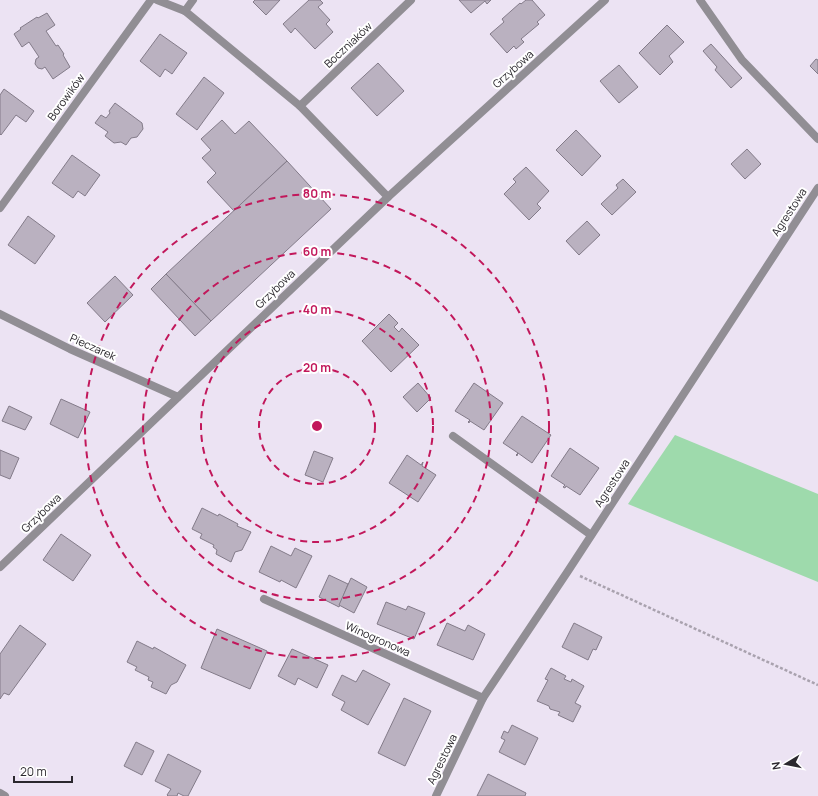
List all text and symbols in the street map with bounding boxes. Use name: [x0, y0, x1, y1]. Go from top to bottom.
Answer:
street label: Boczniaków: [320, 18, 375, 71]
street label: Grzybowa: [489, 46, 536, 91]
street label: Borowików: [44, 70, 88, 123]
text: 80 m: [303, 185, 331, 202]
street label: Agrestowa: [768, 185, 810, 239]
text: 60 m: [303, 243, 331, 260]
street label: Grzybowa: [251, 266, 298, 311]
text: 40 m: [303, 301, 331, 318]
street label: Pieczarek: [68, 330, 119, 364]
text: 20 m: [303, 359, 331, 376]
centre of rings: [310, 419, 324, 433]
street label: Agrestowa: [591, 456, 633, 510]
street label: Grzybowa: [17, 490, 64, 535]
street label: Winogronowa: [343, 618, 413, 660]
street label: Agrestowa: [423, 731, 460, 786]
north arrow: [766, 744, 806, 784]
scale bar: [14, 758, 72, 784]
text: N: [768, 761, 784, 771]
text: 20 m: [20, 763, 47, 780]

